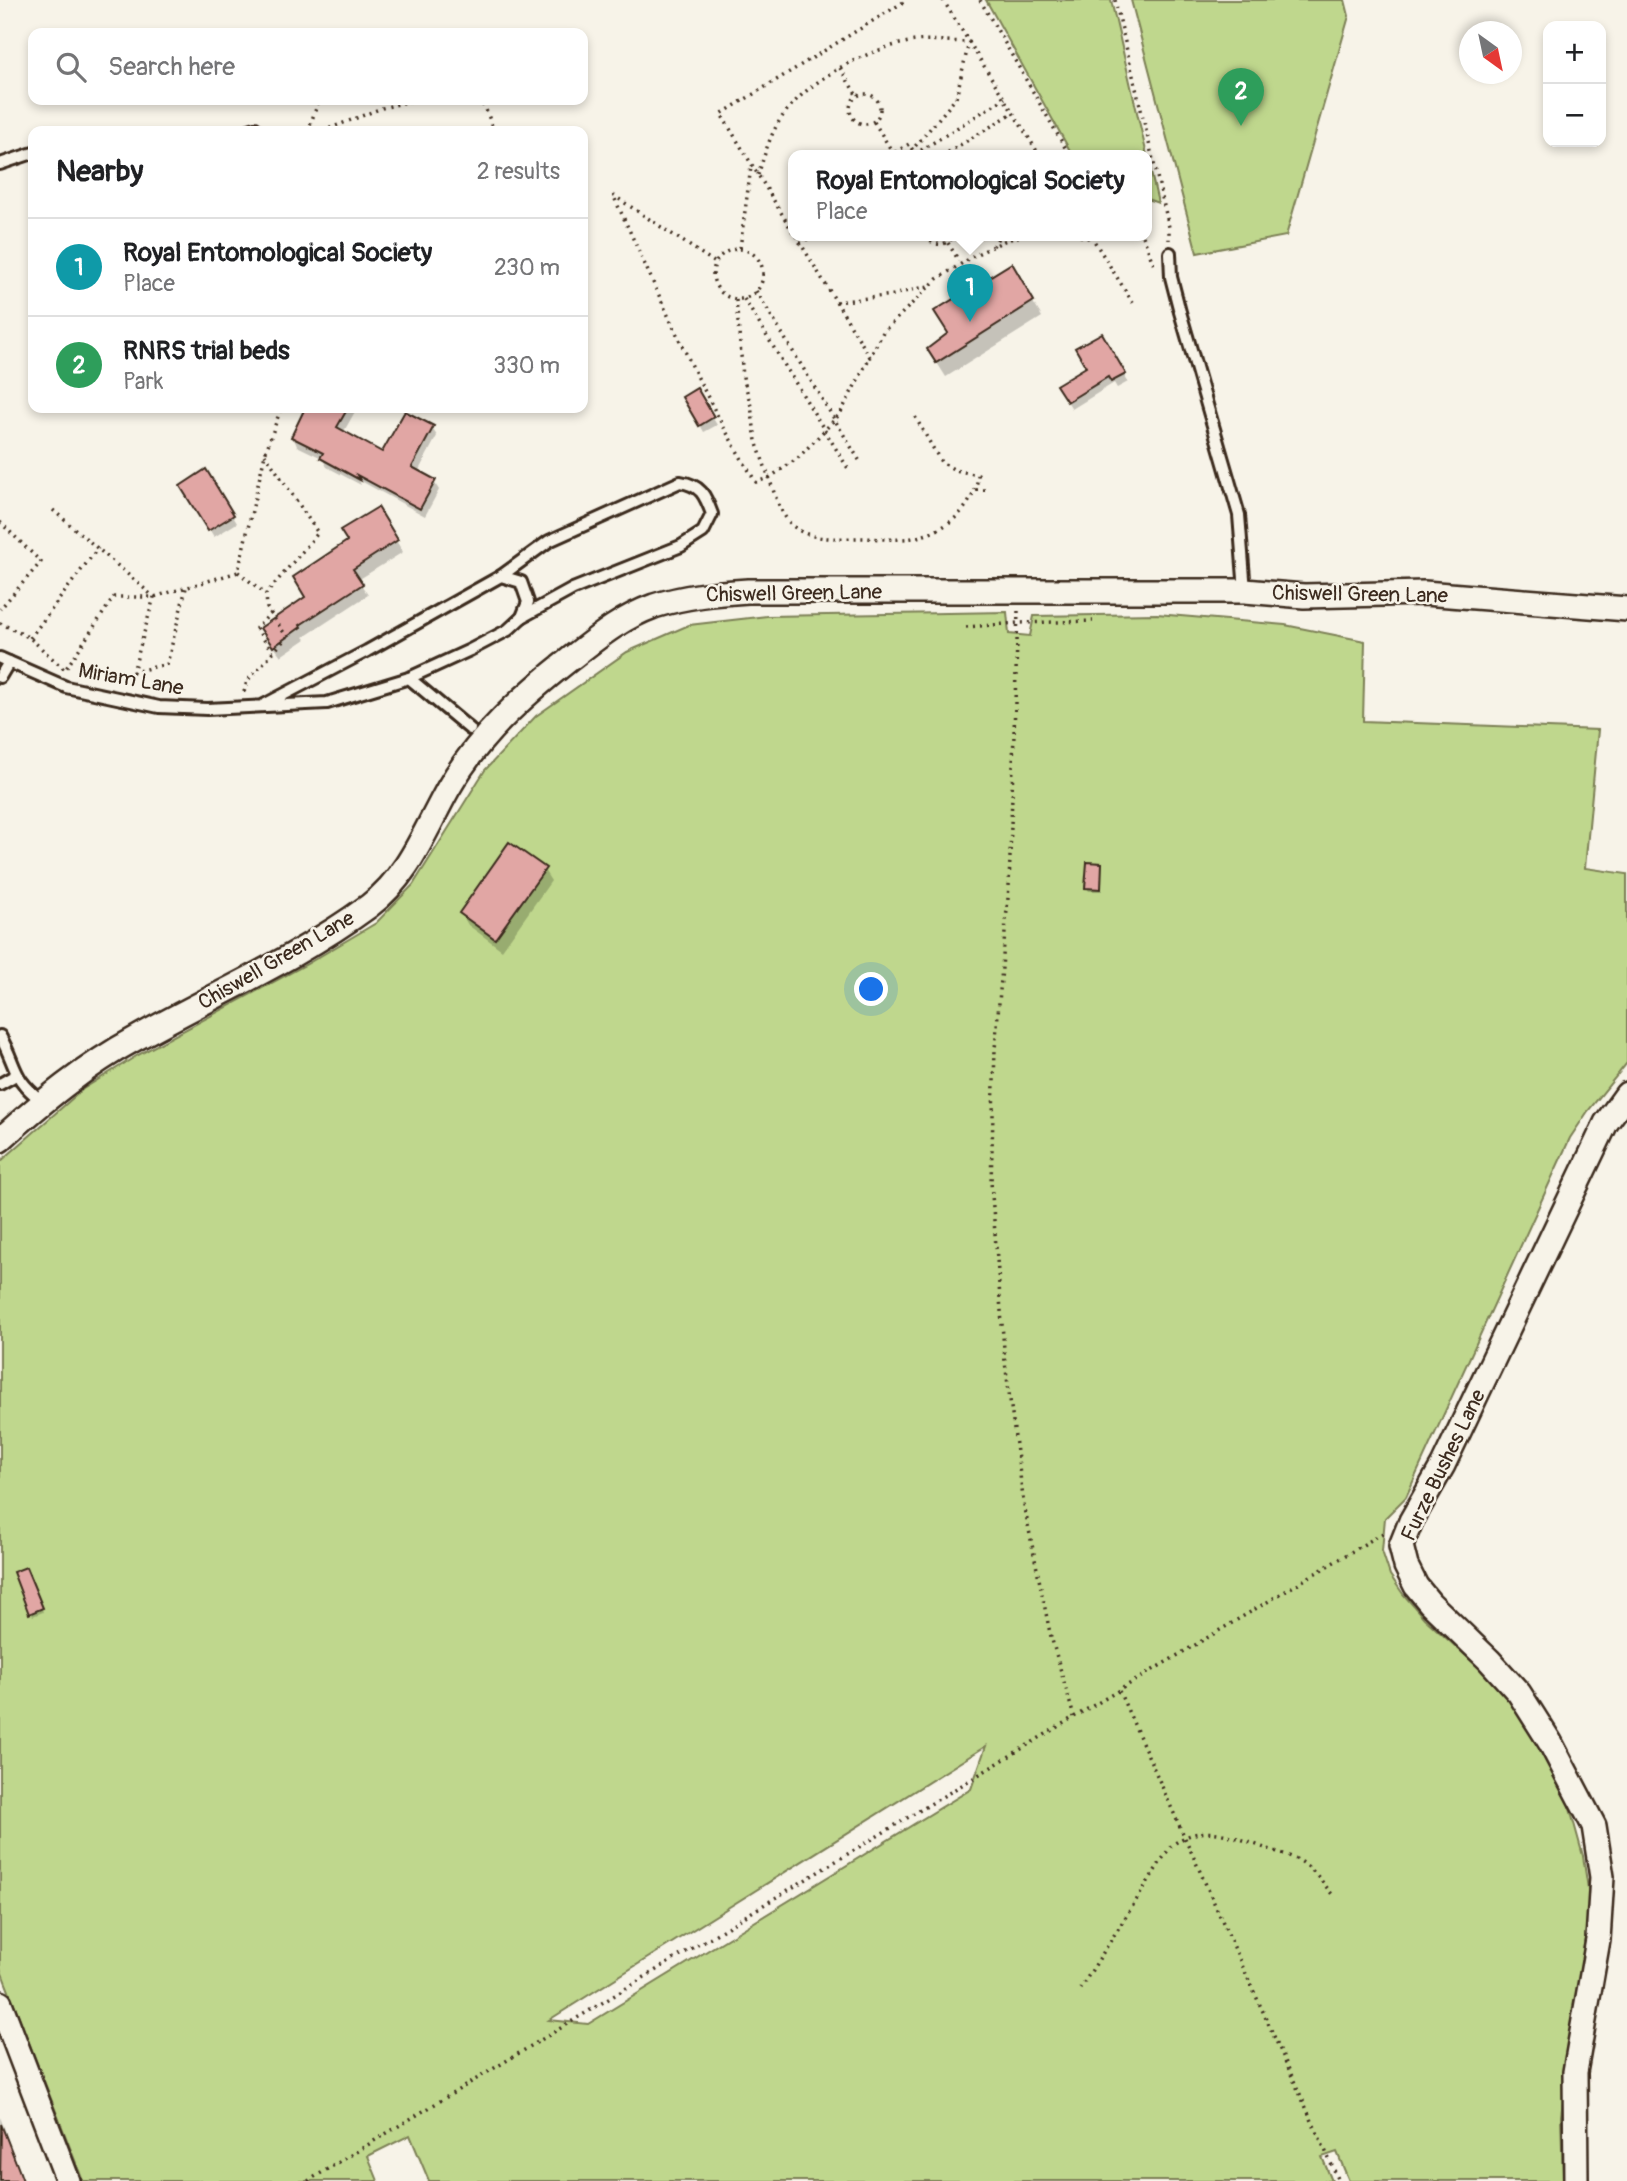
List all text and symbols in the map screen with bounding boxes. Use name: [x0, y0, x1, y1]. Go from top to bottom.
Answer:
north arrow: [1459, 21, 1522, 84]
map controls: [1543, 21, 1606, 147]
button: +: [1543, 21, 1606, 84]
search box: [28, 28, 588, 105]
icon: search: [52, 48, 90, 86]
text: Search here: [108, 51, 235, 83]
pin: 2: [1218, 68, 1264, 126]
button: −: [1543, 84, 1606, 147]
popup: [788, 150, 1152, 241]
text: Nearby: [56, 153, 143, 190]
text: 2 results: [477, 157, 560, 186]
text: Royal Entomological Society: [815, 165, 1125, 197]
text: Place: [815, 197, 867, 226]
text: Royal Entomological Society: [123, 237, 432, 269]
text: 1: [75, 253, 84, 282]
text: 230 m: [494, 253, 560, 282]
pin: 1: [947, 264, 993, 322]
text: Place: [123, 269, 175, 298]
text: RNRS trial beds: [123, 335, 290, 367]
text: 2: [73, 351, 85, 380]
text: 330 m: [493, 351, 560, 380]
text: Park: [123, 367, 163, 396]
street label: Chiswell Green Lane: [706, 578, 883, 609]
street label: Chiswell Green Lane: [1272, 579, 1449, 610]
street label: Miriam Lane: [76, 657, 186, 702]
street label: Chiswell Green Lane: [193, 904, 360, 1016]
your location: [854, 972, 888, 1006]
street label: Furze Bushes Lane: [1395, 1384, 1492, 1546]

